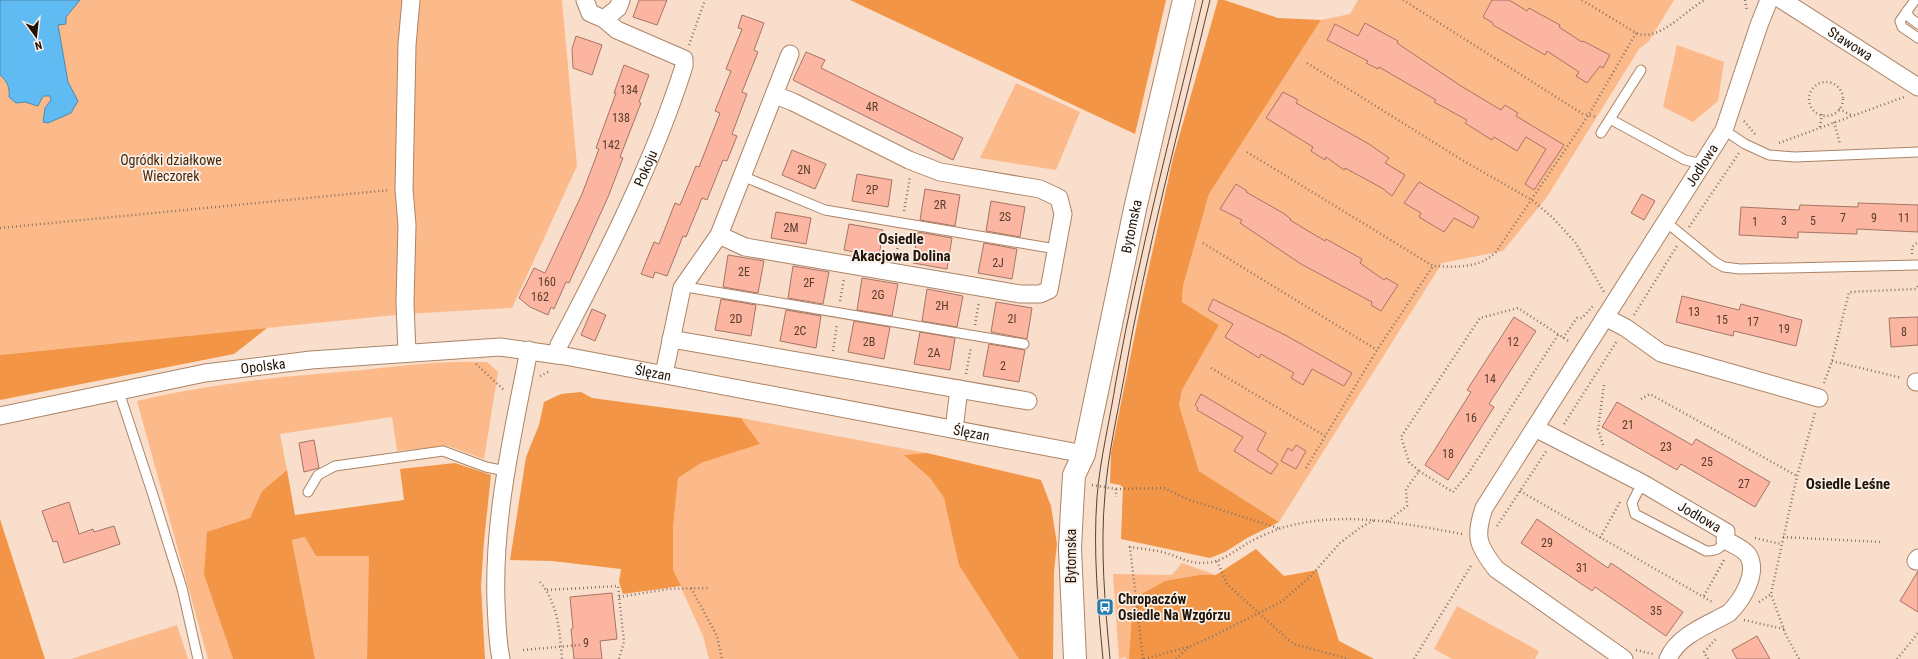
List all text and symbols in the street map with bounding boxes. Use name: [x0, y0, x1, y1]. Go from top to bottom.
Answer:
north arrow: [16, 16, 56, 56]
street label: Stawowa: [1825, 23, 1876, 64]
text: N: [33, 38, 43, 52]
house number: 134: [620, 83, 638, 97]
house number: 4R: [866, 100, 879, 114]
house number: 138: [612, 111, 630, 125]
house number: 142: [602, 138, 620, 152]
street label: Jodłowa: [1682, 141, 1721, 189]
street label: Pokoju: [631, 148, 660, 189]
park label: Ogródki działkowe Wieczorek: [120, 152, 222, 184]
house number: 2N: [797, 163, 811, 177]
house number: 2P: [866, 183, 879, 197]
house number: 2R: [934, 198, 947, 212]
street label: Bytomska: [1118, 198, 1145, 255]
house number: 2S: [999, 210, 1011, 224]
house number: 7: [1840, 211, 1846, 225]
house number: 9: [1871, 211, 1877, 225]
house number: 11: [1898, 211, 1910, 225]
house number: 3: [1781, 214, 1787, 228]
house number: 5: [1810, 214, 1816, 228]
house number: 1: [1752, 215, 1758, 229]
house number: 2M: [784, 221, 799, 235]
district label: Osiedle Akacjowa Dolina: [851, 230, 951, 265]
house number: 2J: [992, 256, 1004, 270]
house number: 2E: [738, 265, 750, 279]
house number: 160: [538, 275, 556, 289]
house number: 2F: [803, 276, 815, 290]
house number: 2G: [871, 288, 885, 302]
house number: 162: [531, 290, 549, 304]
house number: 2H: [935, 299, 949, 313]
house number: 13: [1688, 305, 1700, 319]
house number: 2D: [730, 312, 743, 326]
house number: 2I: [1008, 312, 1016, 326]
house number: 15: [1716, 313, 1728, 327]
house number: 17: [1747, 315, 1759, 329]
house number: 19: [1778, 322, 1790, 336]
house number: 2C: [794, 324, 807, 338]
house number: 8: [1901, 325, 1907, 339]
house number: 2B: [863, 335, 875, 349]
house number: 12: [1507, 335, 1519, 349]
house number: 2A: [928, 346, 941, 360]
street label: Opolska: [240, 355, 286, 377]
house number: 2: [1000, 359, 1006, 373]
street label: Ślęzan: [634, 360, 673, 384]
house number: 14: [1484, 372, 1496, 386]
house number: 16: [1465, 411, 1477, 425]
house number: 21: [1622, 418, 1634, 432]
street label: Ślęzan: [952, 421, 991, 444]
house number: 23: [1660, 440, 1672, 454]
house number: 18: [1442, 447, 1454, 461]
house number: 25: [1701, 455, 1713, 469]
district label: Osiedle Leśne: [1806, 475, 1890, 493]
house number: 27: [1738, 477, 1750, 491]
street label: Jodłowa: [1675, 498, 1724, 535]
street label: Bytomska: [1063, 529, 1079, 583]
house number: 29: [1541, 536, 1553, 550]
house number: 31: [1576, 561, 1588, 575]
place label: Chropaczów Osiedle Na Wzgórzu: [1118, 591, 1231, 623]
bus stop icon: Chropaczów Osiedle Na Wzgórzu: [1095, 597, 1115, 617]
house number: 35: [1650, 604, 1662, 618]
house number: 9: [583, 636, 589, 650]

